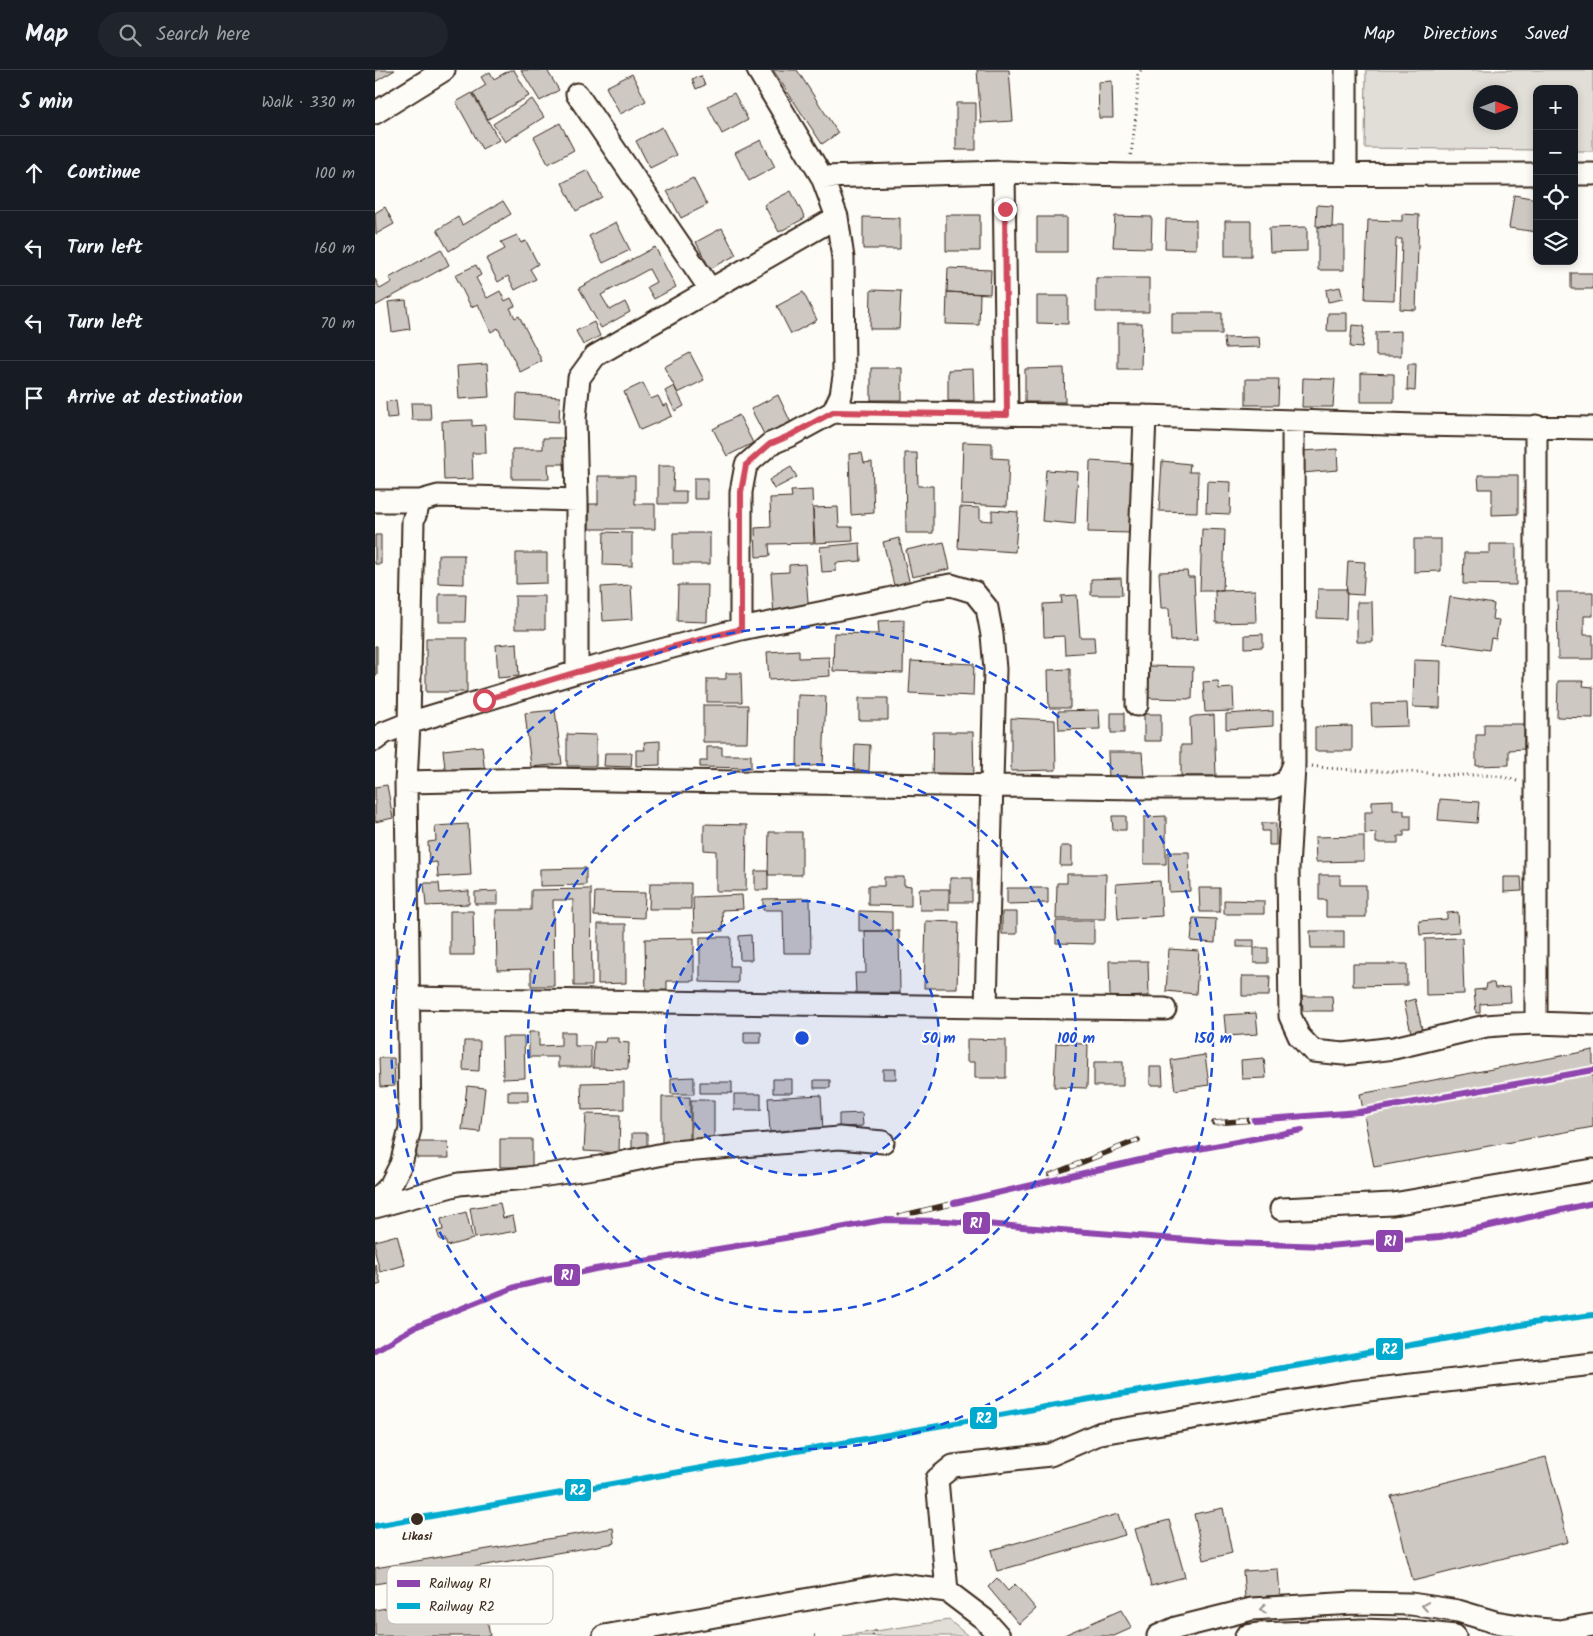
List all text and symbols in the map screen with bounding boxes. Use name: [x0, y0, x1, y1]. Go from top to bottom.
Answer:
search box: [98, 12, 448, 57]
text: Map: [25, 15, 68, 54]
text: Search here: [156, 20, 250, 50]
text: Map: [1363, 20, 1395, 49]
text: Directions: [1423, 20, 1497, 49]
text: Saved: [1525, 20, 1568, 49]
icon: search: [116, 21, 144, 49]
north arrow: [1473, 85, 1518, 130]
map controls: [1533, 85, 1578, 265]
button: +: [1533, 85, 1578, 130]
text: 5 min: [20, 86, 73, 119]
text: Walk · 330 m: [262, 90, 355, 115]
button: −: [1533, 130, 1578, 175]
text: Continue: [67, 158, 140, 188]
icon: ahead: [20, 159, 48, 187]
text: 100 m: [315, 161, 355, 186]
button: locate: [1533, 175, 1578, 220]
route end: [994, 198, 1017, 221]
button: layers: [1533, 220, 1578, 265]
text: Turn left: [67, 233, 142, 263]
icon: left: [20, 234, 48, 262]
text: 160 m: [314, 236, 355, 261]
text: Turn left: [67, 308, 142, 338]
icon: left: [20, 309, 48, 337]
text: 70 m: [320, 311, 355, 336]
text: Arrive at destination: [67, 383, 243, 413]
icon: arrive: [20, 384, 48, 412]
route start: [473, 689, 496, 712]
text: 50 m: [921, 1027, 956, 1051]
text: 100 m: [1057, 1027, 1095, 1051]
text: 150 m: [1194, 1027, 1232, 1051]
centre of rings: [793, 1029, 811, 1047]
line badge: R1: [962, 1211, 991, 1235]
text: R1: [970, 1213, 983, 1235]
line badge: R1: [1375, 1229, 1404, 1253]
text: R1: [1384, 1231, 1397, 1253]
line badge: R1: [553, 1263, 581, 1287]
text: R1: [561, 1265, 574, 1287]
line badge: R2: [1375, 1337, 1404, 1361]
text: R2: [1382, 1339, 1398, 1361]
line badge: R2: [969, 1406, 998, 1430]
text: R2: [976, 1408, 992, 1430]
line badge: R2: [564, 1478, 592, 1502]
text: R2: [570, 1480, 586, 1502]
marker: Likasi: [409, 1511, 425, 1527]
place label: Likasi: [402, 1527, 433, 1546]
legend: [387, 1566, 553, 1624]
text: Railway R1: [429, 1573, 491, 1595]
text: Railway R2: [429, 1596, 495, 1618]
one-way arrow: [1421, 1601, 1429, 1612]
one-way arrow: [1258, 1603, 1266, 1614]

